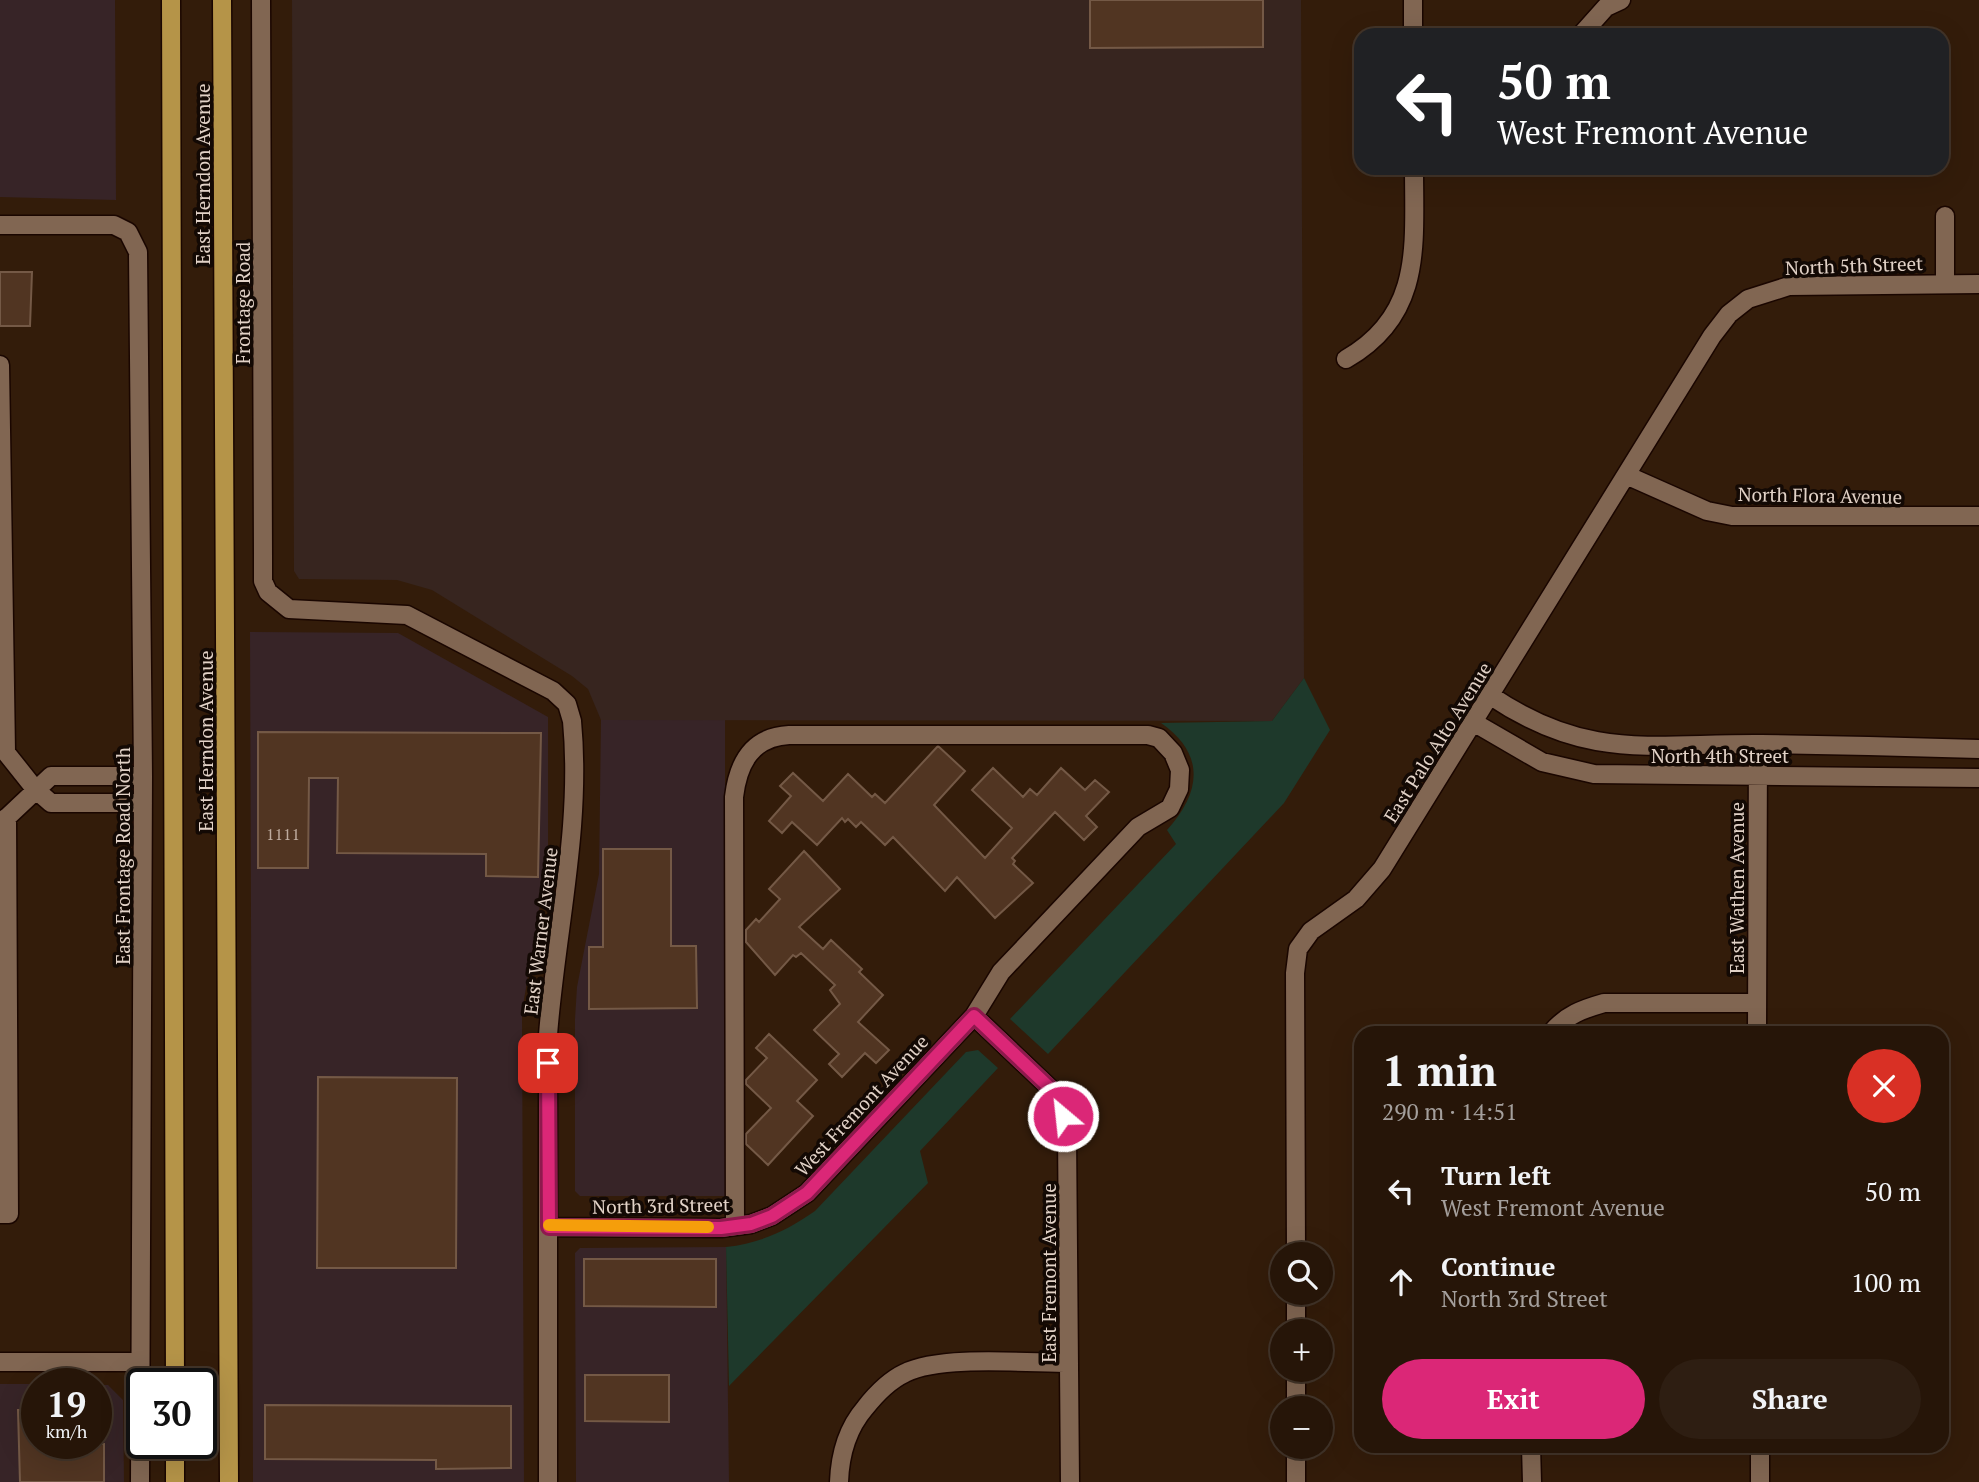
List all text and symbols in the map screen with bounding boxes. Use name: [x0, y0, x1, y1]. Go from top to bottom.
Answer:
text: 50 m: [1497, 48, 1611, 113]
icon: left: [1382, 56, 1473, 147]
street label: East Herndon Avenue: [190, 83, 215, 265]
text: West Fremont Avenue: [1497, 111, 1808, 153]
street label: Frontage Road: [230, 241, 255, 364]
street label: North 5th Street: [1785, 250, 1923, 280]
street label: North Flora Avenue: [1738, 481, 1902, 509]
street label: East Herndon Avenue: [193, 650, 218, 832]
street label: East Palo Alto Avenue: [1377, 657, 1497, 827]
street label: North 4th Street: [1651, 743, 1789, 768]
street label: East Frontage Road North: [110, 747, 135, 965]
street label: East Wathen Avenue: [1724, 802, 1749, 974]
house number: 1111: [266, 823, 300, 845]
street label: East Warner Avenue: [517, 846, 563, 1016]
street label: West Fremont Avenue: [789, 1029, 933, 1181]
pin: [518, 1033, 578, 1093]
text: 1 min: [1382, 1042, 1497, 1098]
icon: arrive: [529, 1044, 567, 1082]
button: close: [1847, 1049, 1921, 1123]
position arrow: [1026, 1079, 1100, 1153]
text: 290 m · 14:51: [1382, 1096, 1517, 1127]
text: Turn left: [1441, 1158, 1551, 1192]
icon: left: [1382, 1172, 1420, 1210]
text: 50 m: [1865, 1174, 1921, 1208]
street label: East Fremont Avenue: [1036, 1183, 1061, 1363]
street label: North 3rd Street: [592, 1191, 730, 1219]
text: West Fremont Avenue: [1441, 1192, 1665, 1223]
map controls: [1270, 1242, 1333, 1459]
button: search: [1270, 1242, 1333, 1305]
text: Continue: [1441, 1249, 1555, 1283]
icon: ahead: [1382, 1263, 1420, 1301]
text: 100 m: [1851, 1265, 1921, 1299]
text: North 3rd Street: [1441, 1283, 1608, 1314]
button: +: [1270, 1319, 1333, 1382]
button: Exit: [1382, 1359, 1645, 1439]
button: Share: [1659, 1359, 1921, 1439]
speed limit sign: 30: [126, 1368, 217, 1459]
text: 19: [47, 1381, 86, 1427]
button: −: [1270, 1396, 1333, 1459]
text: km/h: [46, 1419, 87, 1443]

